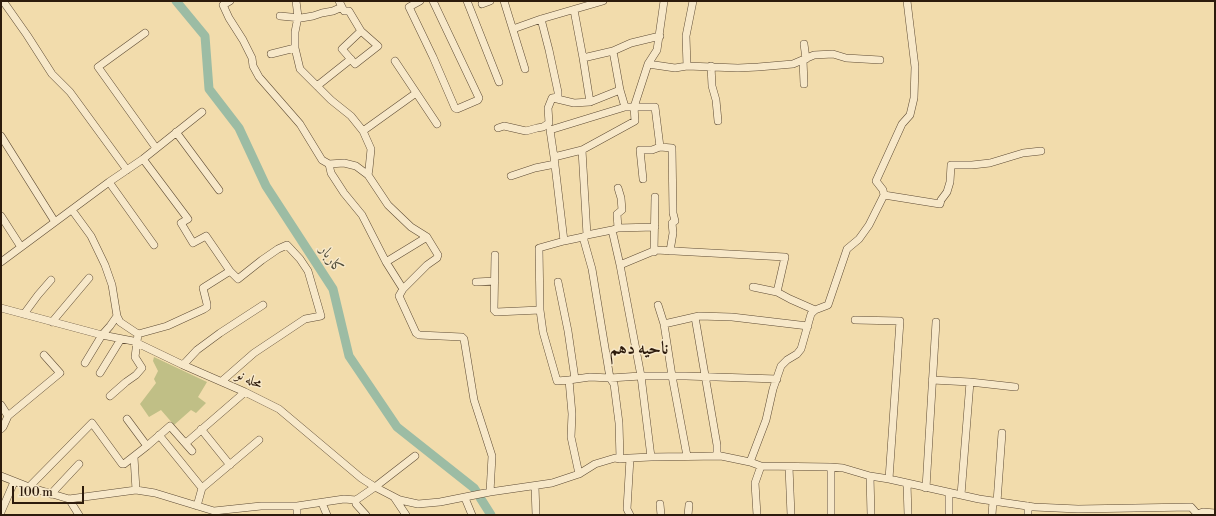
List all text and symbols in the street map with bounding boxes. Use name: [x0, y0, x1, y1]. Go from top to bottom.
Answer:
water label: کاربار: [315, 242, 347, 278]
district label: ناحیه دهم: [609, 339, 669, 361]
street label: محله نو: [233, 367, 265, 393]
scale bar: [14, 478, 86, 504]
text: 100 m: [19, 485, 53, 500]

